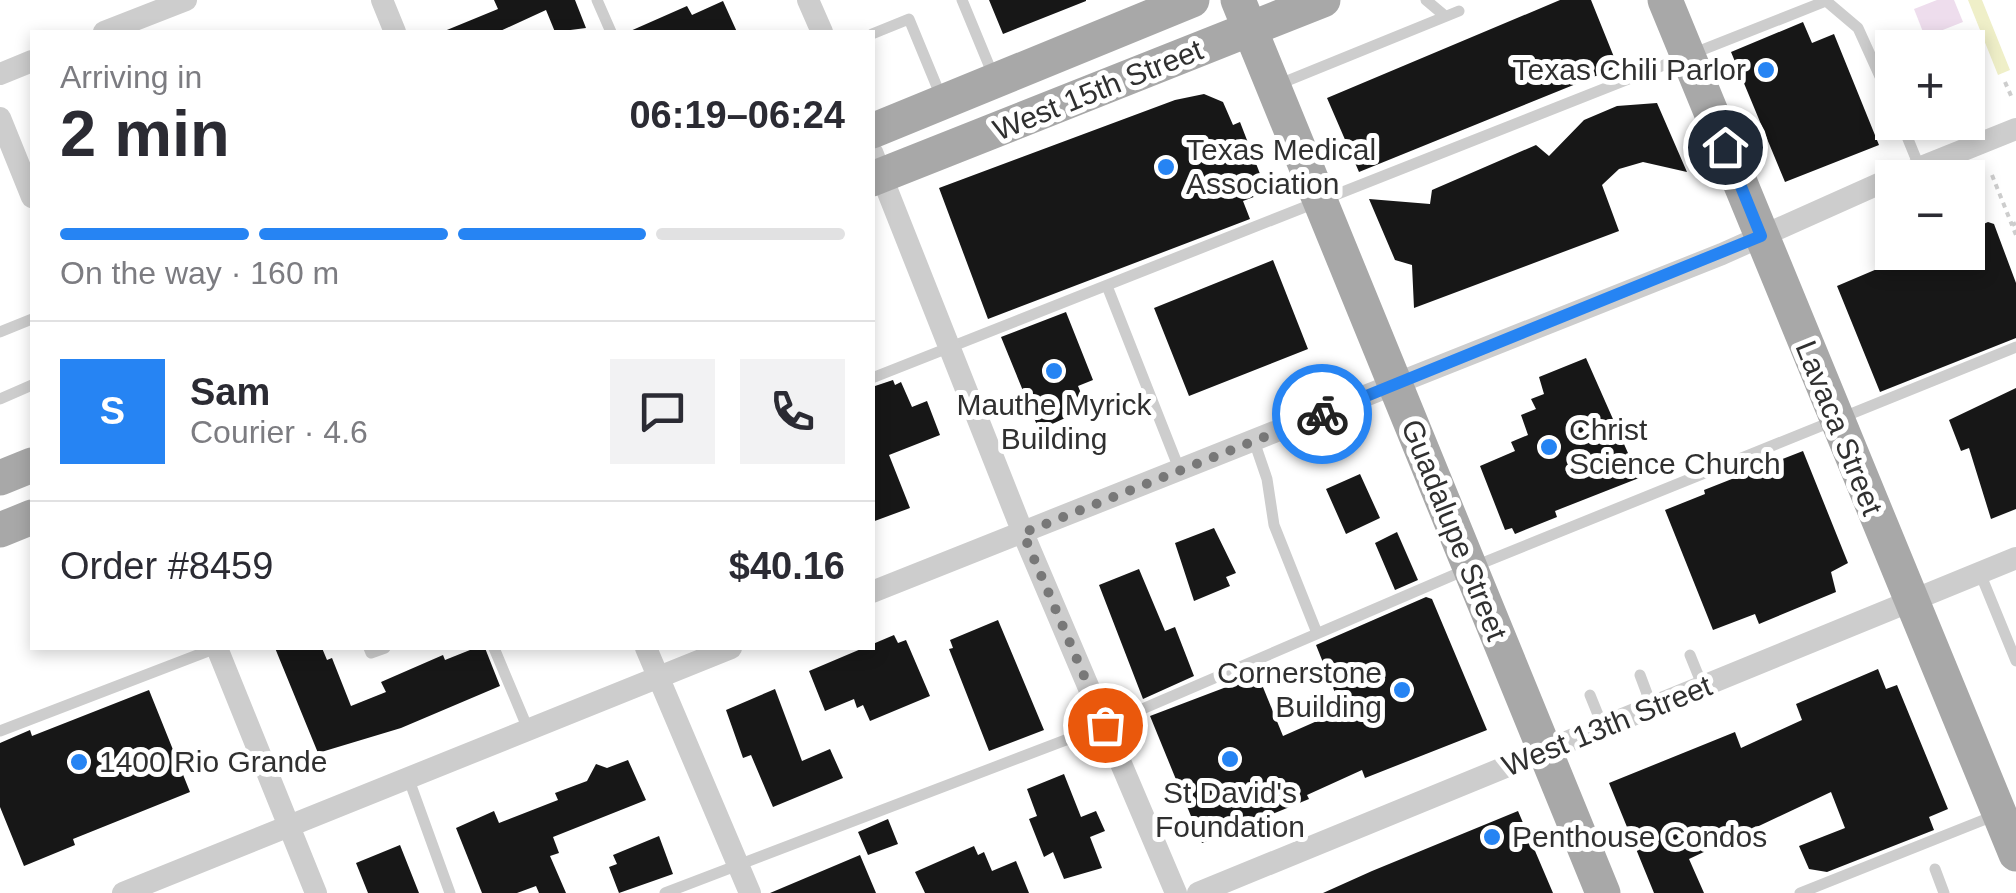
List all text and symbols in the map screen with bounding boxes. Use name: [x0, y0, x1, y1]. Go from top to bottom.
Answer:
map controls: [1875, 30, 1985, 270]
button: +: [1875, 30, 1985, 140]
street label: West 15th Street: [988, 32, 1208, 147]
place label: Texas Chili Parlor: [1513, 53, 1746, 86]
text: Arriving in: [60, 59, 202, 95]
marker: Texas Chili Parlor: [1755, 59, 1777, 81]
text: 06:19–06:24: [629, 94, 845, 136]
text: 2 min: [60, 97, 230, 170]
pin: [1683, 105, 1768, 190]
icon: home: [1698, 120, 1753, 175]
place label: Texas Medical Association: [1186, 133, 1376, 200]
marker: Texas Medical Association: [1155, 156, 1177, 178]
button: −: [1875, 160, 1985, 270]
text: On the way · 160 m: [60, 255, 339, 291]
street label: Lavaca Street: [1789, 336, 1890, 520]
button: chat: [610, 359, 715, 464]
button: phone: [740, 359, 845, 464]
marker: Mauthe Myrick Building: [1043, 360, 1065, 382]
courier: [1272, 364, 1372, 464]
text: Sam: [190, 371, 270, 413]
icon: bike: [1295, 387, 1350, 442]
place label: Mauthe Myrick Building: [956, 388, 1153, 455]
text: S: [100, 390, 125, 432]
place label: Christ Science Church: [1569, 413, 1781, 480]
text: Courier · 4.6: [190, 414, 368, 450]
street label: Guadalupe Street: [1395, 415, 1514, 646]
marker: Christ Science Church: [1538, 436, 1560, 458]
text: Order #8459: [60, 545, 273, 587]
text: $40.16: [729, 545, 845, 587]
place label: Cornerstone Building: [1217, 656, 1382, 723]
street label: West 13th Street: [1497, 668, 1717, 783]
marker: Cornerstone Building: [1391, 679, 1413, 701]
pin: [1063, 683, 1148, 768]
icon: bag: [1078, 698, 1133, 753]
place label: 1400 Rio Grande: [99, 745, 328, 778]
marker: St David's Foundation: [1219, 748, 1241, 770]
marker: 1400 Rio Grande: [68, 751, 90, 773]
place label: St David's Foundation: [1155, 776, 1305, 843]
place label: Penthouse Condos: [1512, 820, 1767, 853]
marker: Penthouse Condos: [1481, 826, 1503, 848]

